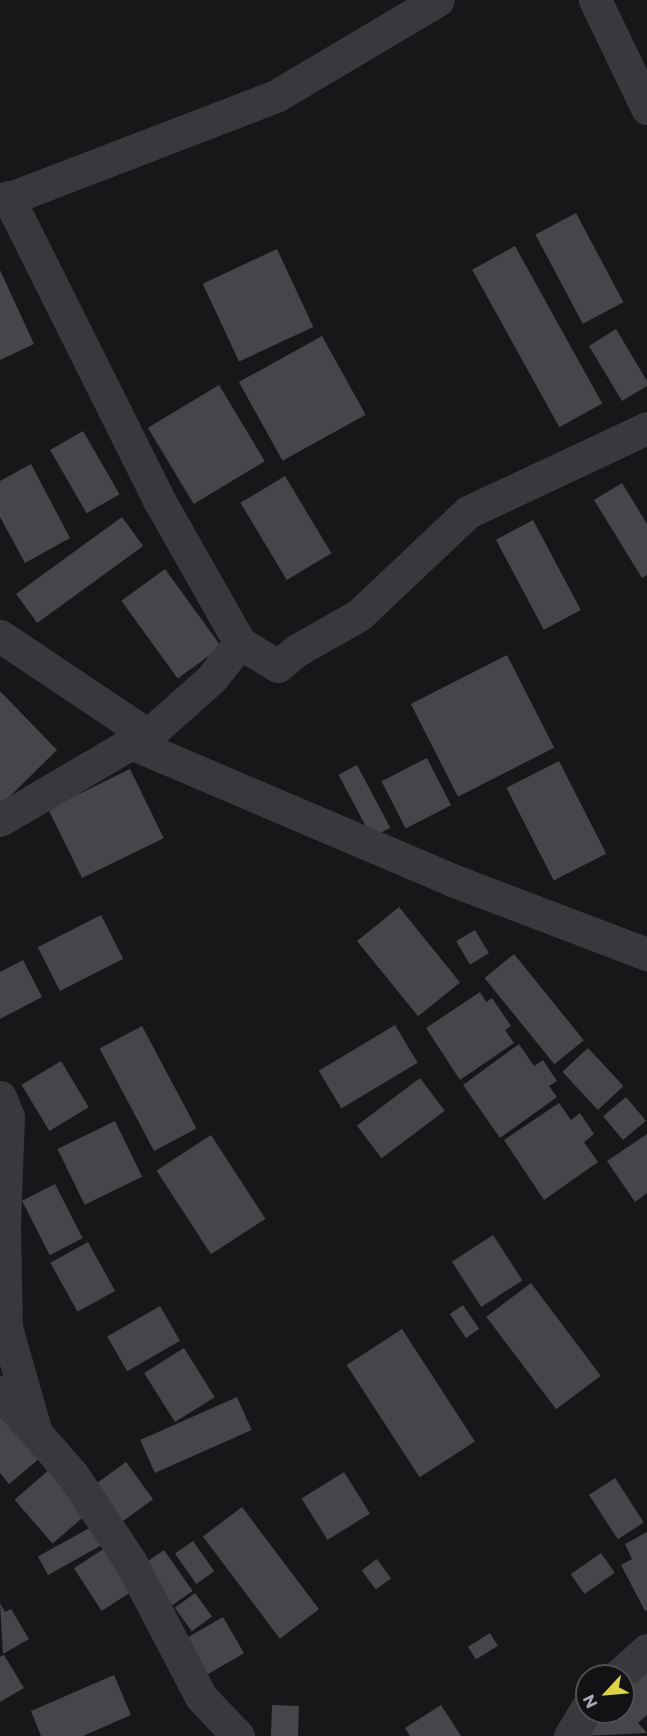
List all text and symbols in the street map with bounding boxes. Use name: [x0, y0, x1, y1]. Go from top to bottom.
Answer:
north arrow: [575, 1664, 635, 1724]
text: N: [579, 1691, 602, 1711]

